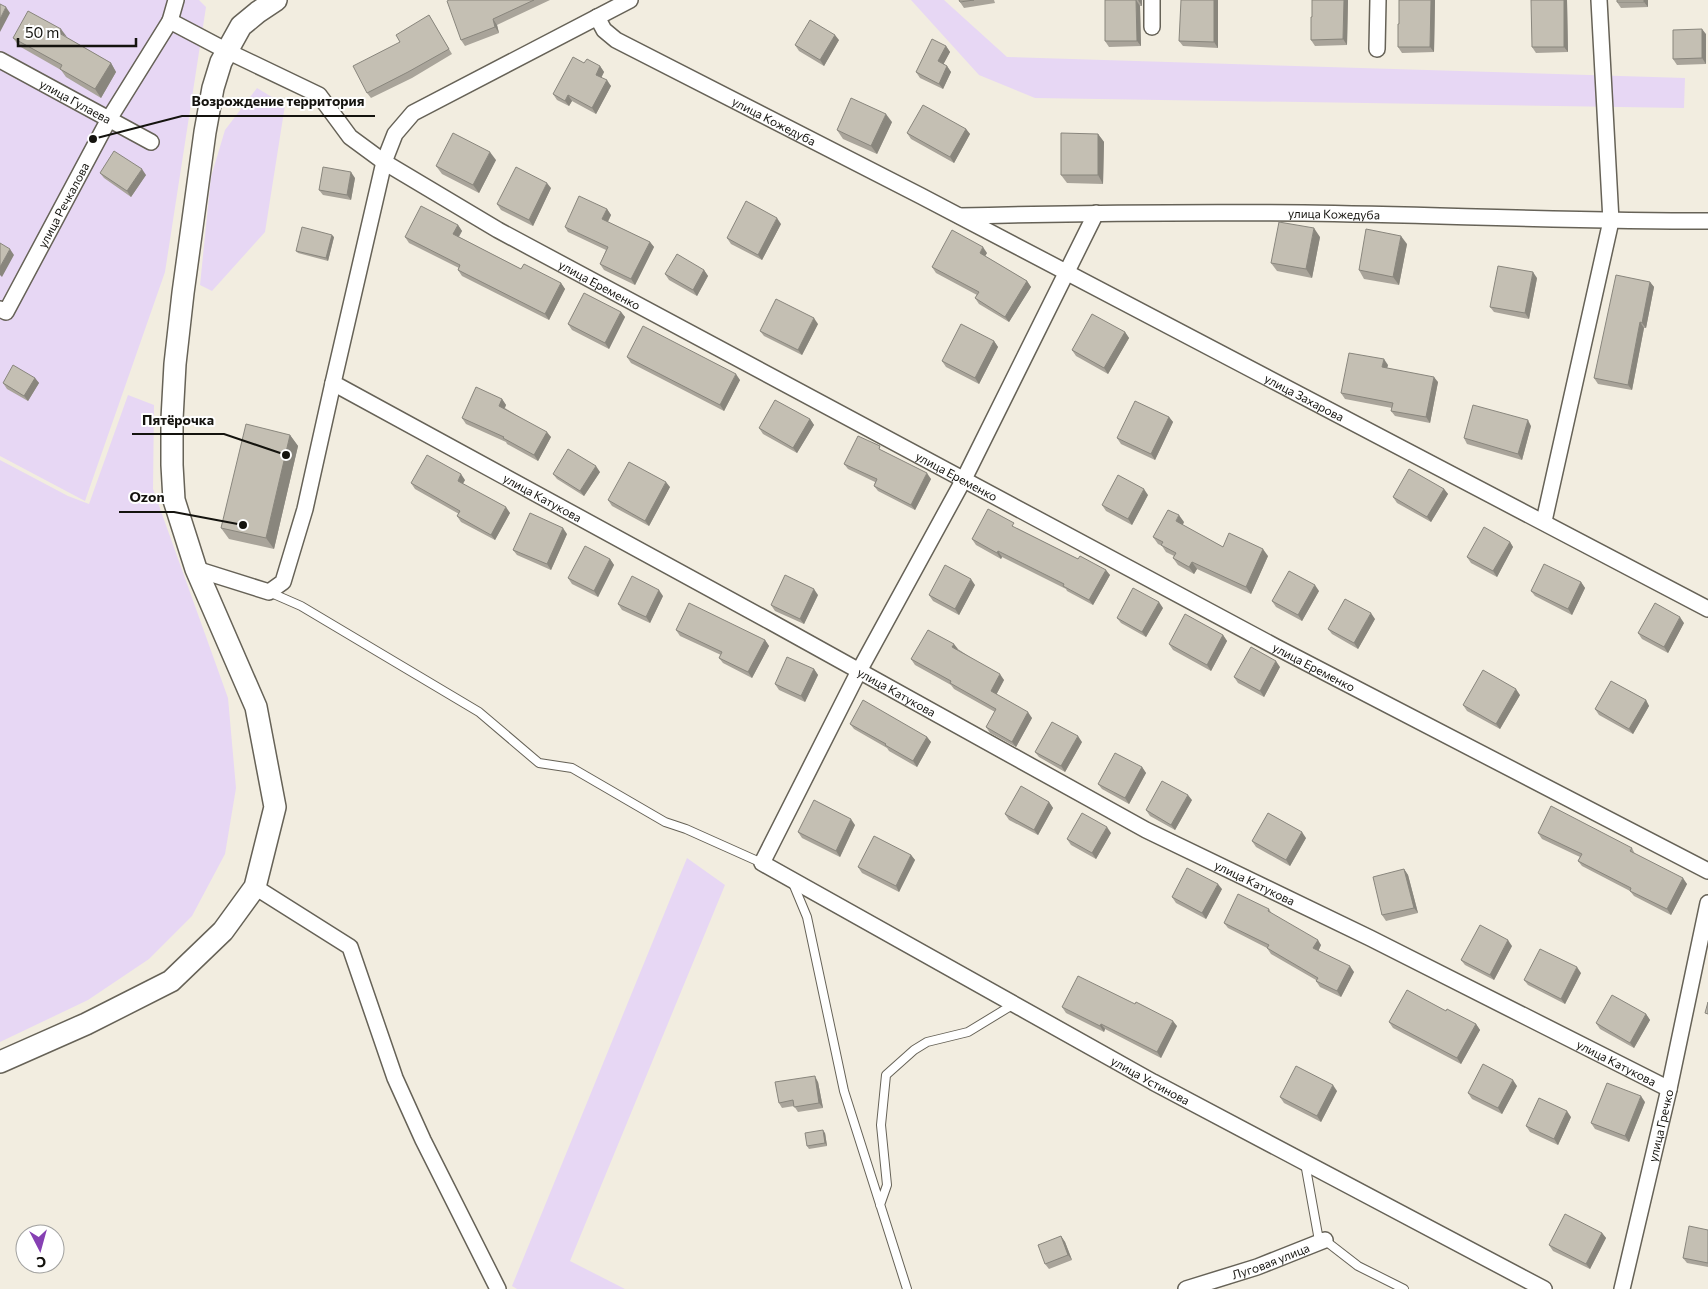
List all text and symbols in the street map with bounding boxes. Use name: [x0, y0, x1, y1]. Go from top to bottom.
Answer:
scale bar: [18, 15, 135, 47]
text: 50 m: [25, 23, 59, 41]
street label: улица Гулаева: [37, 76, 114, 126]
callout: Возрождение территория: [182, 87, 375, 116]
text: Возрождение территория: [192, 92, 364, 109]
street label: улица Кожедуба: [730, 94, 818, 148]
street label: улица Речкалова: [35, 160, 92, 250]
street label: улица Кожедуба: [1288, 206, 1380, 221]
street label: улица Еременко: [557, 257, 643, 312]
street label: улица Захарова: [1262, 371, 1347, 424]
callout: Пятёрочка: [132, 405, 224, 434]
text: Пятёрочка: [142, 411, 214, 428]
street label: улица Еременко: [914, 448, 1000, 504]
street label: улица Катукова: [501, 470, 584, 524]
callout: Ozon: [119, 483, 174, 512]
text: Ozon: [129, 488, 165, 505]
street label: улица Еременко: [1271, 640, 1358, 694]
street label: улица Катукова: [855, 664, 938, 719]
street label: улица Катукова: [1213, 857, 1297, 908]
street label: улица Катукова: [1575, 1037, 1659, 1088]
street label: улица Устинова: [1109, 1053, 1192, 1107]
street label: улица Гречко: [1645, 1088, 1676, 1163]
north arrow: [15, 1224, 65, 1274]
street label: Луговая улица: [1230, 1240, 1311, 1281]
text: С: [36, 1253, 47, 1271]

